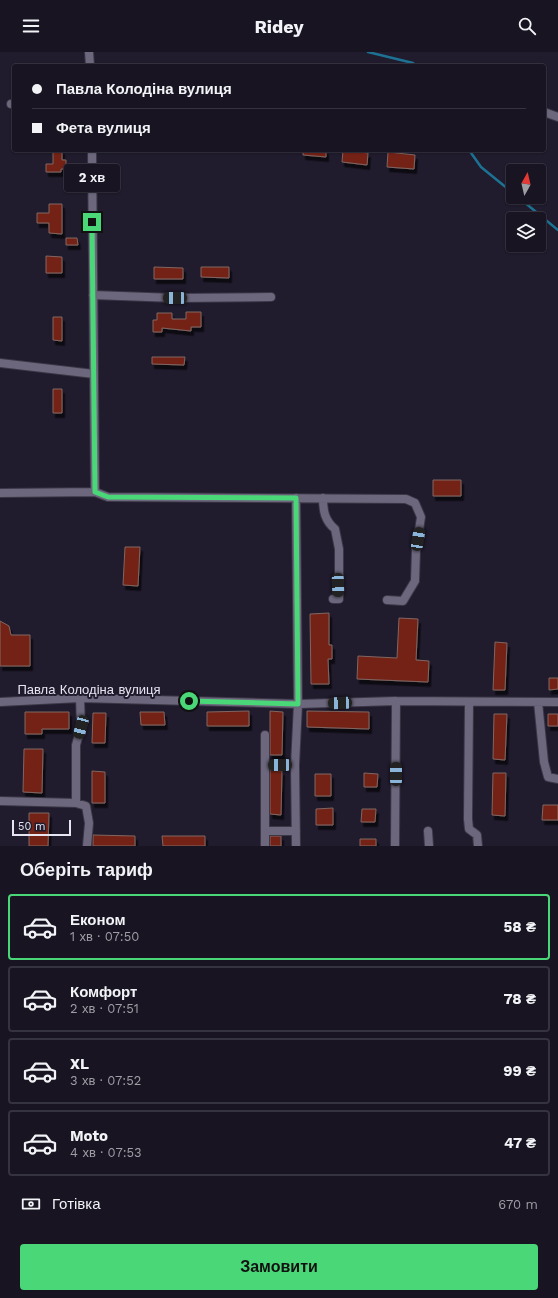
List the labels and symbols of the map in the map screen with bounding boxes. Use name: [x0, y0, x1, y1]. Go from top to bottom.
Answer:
callout: 2 хв: [64, 164, 120, 192]
north arrow: [506, 164, 546, 204]
route end: [83, 213, 101, 231]
car: [163, 292, 187, 304]
car: [410, 526, 426, 552]
car: [332, 573, 344, 597]
street label: Павла Колодіна вулиця: [17, 682, 161, 697]
route start: [180, 692, 198, 710]
car: [328, 697, 352, 709]
car: [72, 714, 90, 740]
car: [268, 759, 292, 771]
car: [390, 762, 402, 786]
scale bar: [12, 818, 71, 837]

